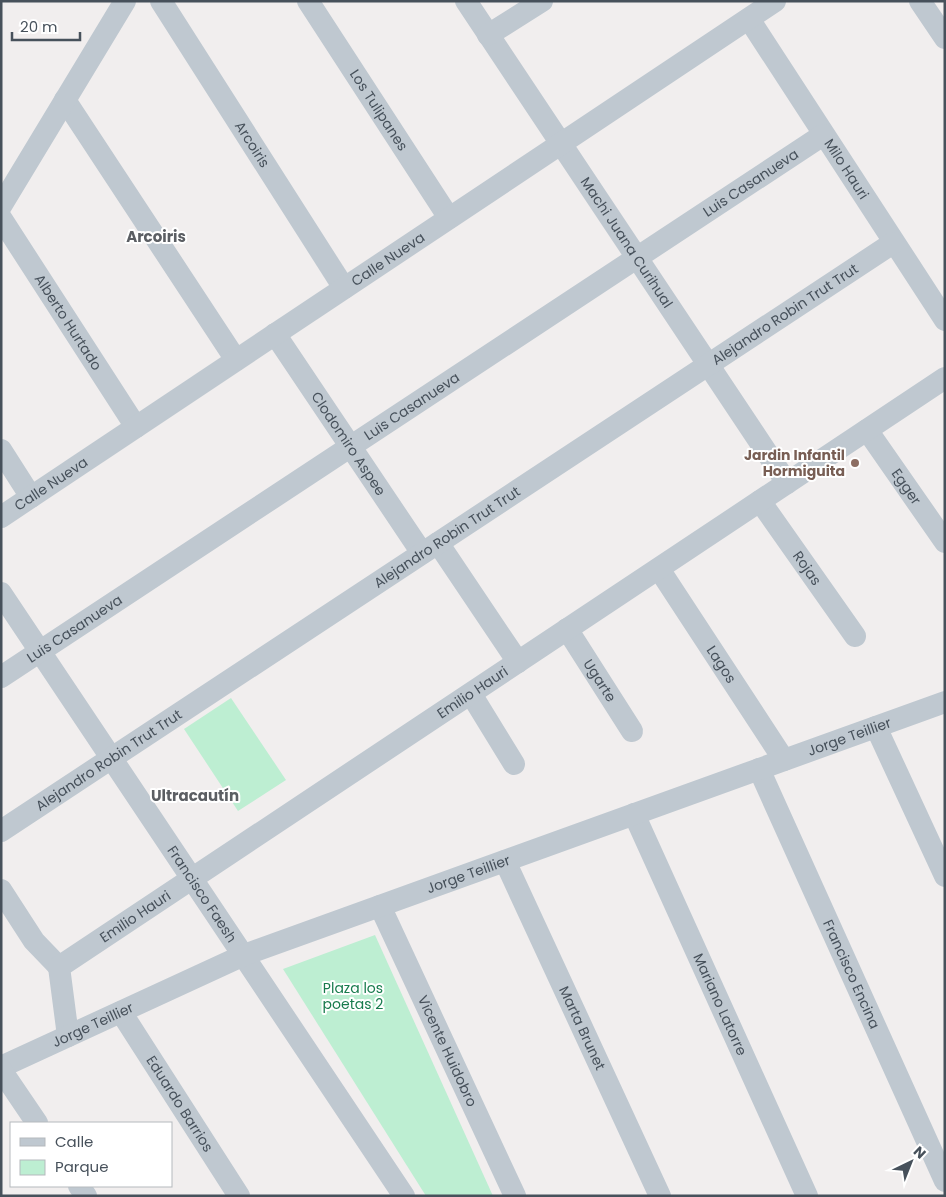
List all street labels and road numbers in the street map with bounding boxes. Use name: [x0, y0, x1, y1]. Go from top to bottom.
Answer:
street label: Los Tulipanes: [345, 65, 413, 155]
street label: Arcoiris: [230, 117, 275, 171]
street label: Milo Hauri: [820, 135, 874, 203]
street label: Luis Casanueva: [699, 144, 802, 221]
street label: Machi Juana Curihual: [576, 173, 678, 312]
street label: Calle Nueva: [347, 227, 429, 291]
street label: Alejandro Robin Trut Trut: [708, 259, 862, 370]
street label: Alberto Hurtado: [30, 270, 107, 374]
street label: Luis Casanueva: [360, 367, 463, 445]
street label: Clodomiro Aspee: [307, 388, 391, 500]
street label: Calle Nueva: [10, 452, 92, 515]
street label: Egger: [887, 464, 926, 509]
street label: Alejandro Robin Trut Trut: [370, 482, 524, 593]
street label: Rojas: [788, 547, 826, 589]
street label: Luis Casanueva: [23, 590, 126, 667]
street label: Lagos: [702, 642, 741, 687]
street label: Ugarte: [579, 655, 621, 706]
street label: Emilio Hauri: [433, 661, 512, 723]
street label: Alejandro Robin Trut Trut: [32, 704, 186, 816]
street label: Jorge Teillier: [805, 712, 894, 761]
street label: Francisco Faesh: [163, 842, 242, 946]
street label: Jorge Teillier: [424, 850, 513, 898]
street label: Emilio Hauri: [96, 885, 175, 947]
street label: Francisco Encina: [818, 916, 885, 1032]
street label: Mariano Latorre: [688, 950, 752, 1059]
street label: Marta Brunet: [554, 983, 610, 1073]
street label: Vicente Huidobro: [413, 992, 482, 1110]
street label: Jorge Teillier: [49, 997, 137, 1052]
street label: Eduardo Barrios: [142, 1052, 218, 1156]

